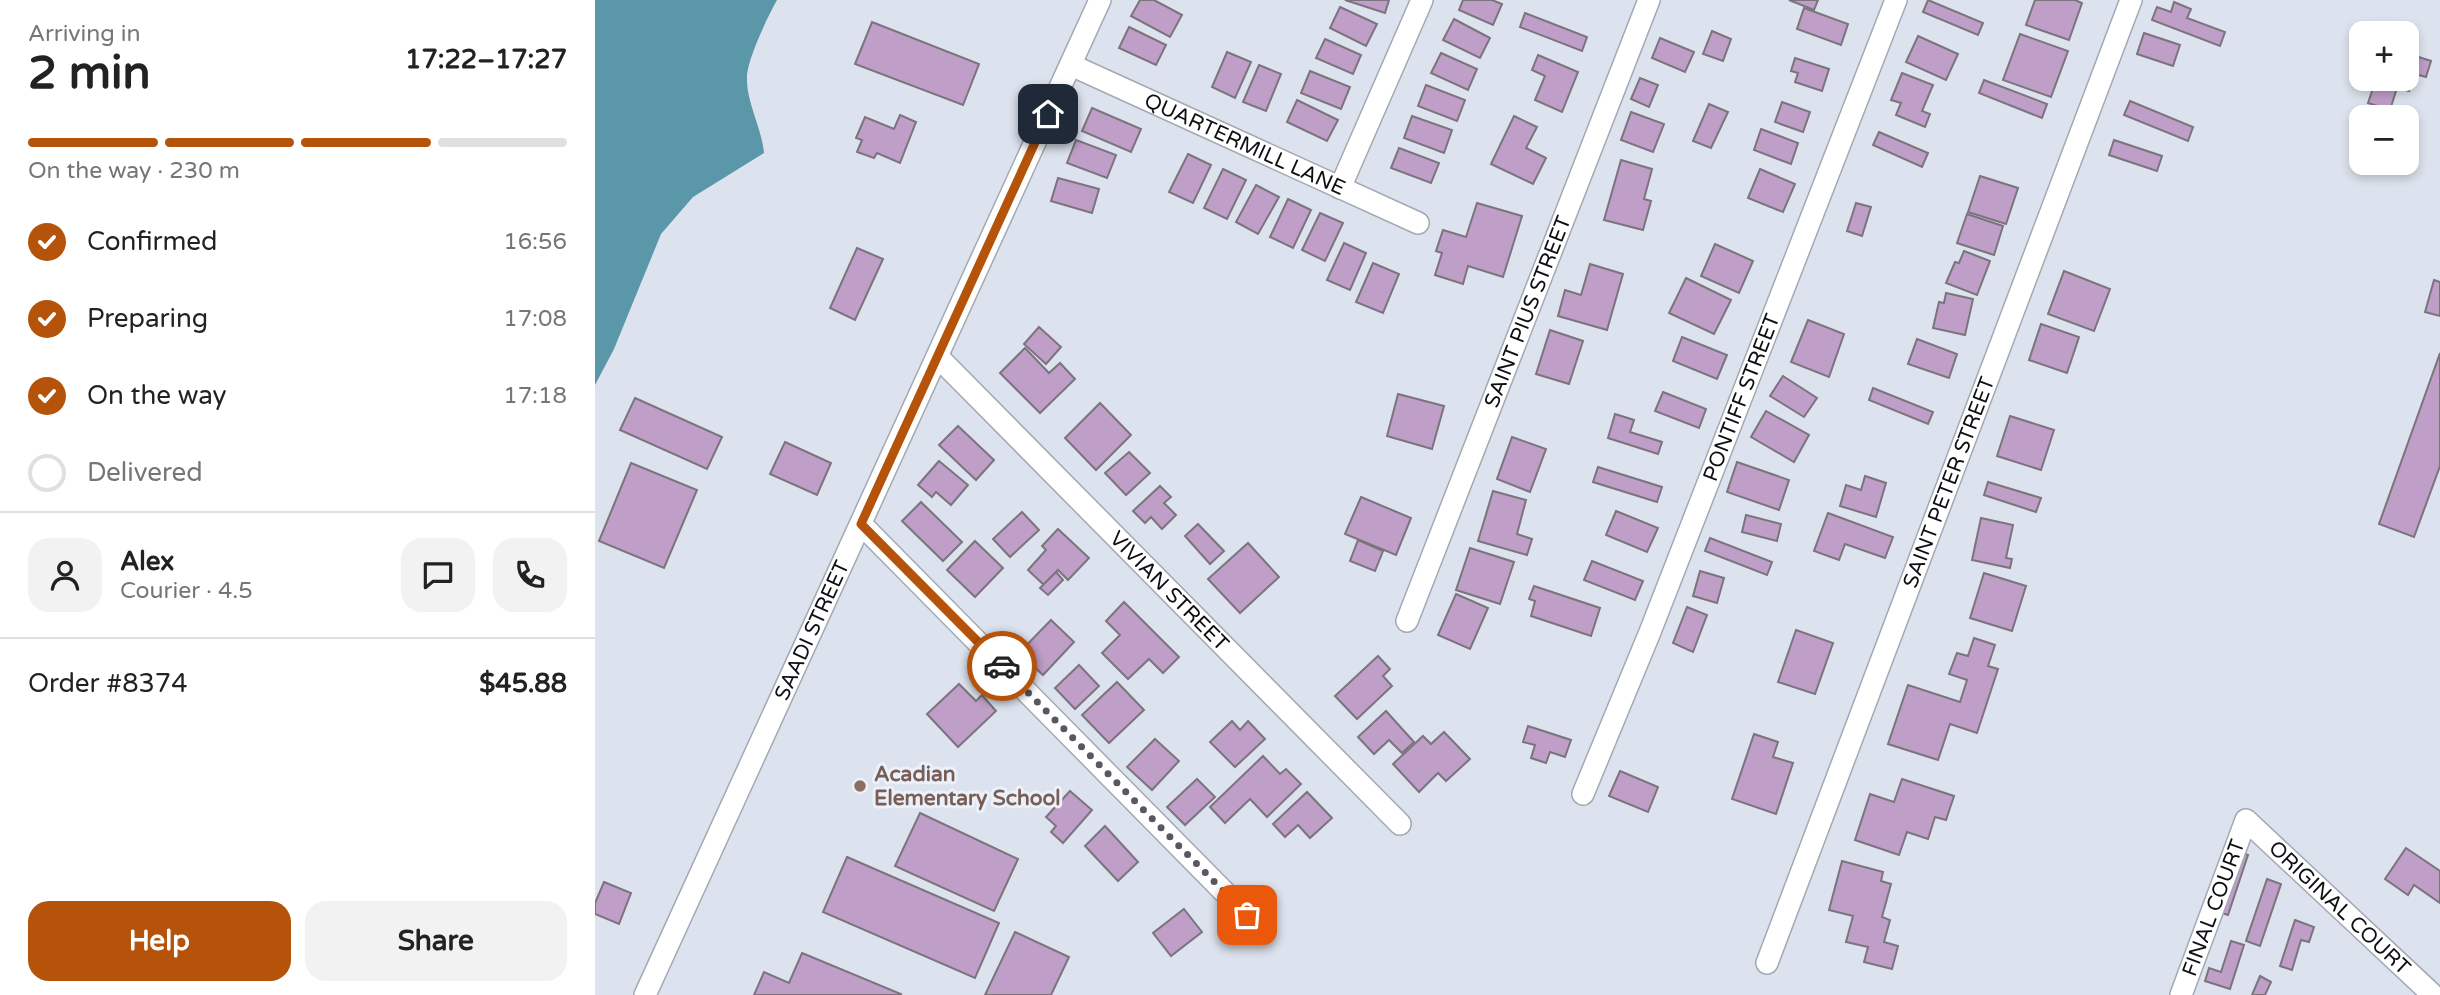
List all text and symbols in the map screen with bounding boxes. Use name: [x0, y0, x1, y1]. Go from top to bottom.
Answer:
text: Arriving in: [28, 20, 141, 48]
map controls: [2349, 21, 2419, 175]
button: +: [2349, 21, 2419, 91]
text: 17:22–17:27: [405, 44, 567, 75]
text: 2 min: [28, 46, 151, 101]
pin: [1018, 84, 1078, 144]
street label: QUARTERMILL LANE: [1140, 88, 1349, 201]
icon: home: [1029, 95, 1067, 133]
button: −: [2349, 105, 2419, 175]
text: On the way · 230 m: [28, 157, 240, 185]
street label: SAINT PIUS STREET: [1479, 212, 1576, 411]
icon: check: [28, 223, 66, 261]
text: Confirmed: [87, 226, 217, 257]
text: 16:56: [503, 228, 567, 256]
icon: check: [28, 300, 66, 338]
text: Preparing: [87, 303, 208, 334]
text: 17:08: [503, 305, 567, 333]
street label: PONTIFF STREET: [1697, 310, 1785, 485]
street label: SAINT PETER STREET: [1898, 373, 2000, 591]
icon: check: [28, 377, 66, 415]
text: On the way: [87, 380, 227, 411]
text: 17:18: [503, 382, 567, 410]
text: Delivered: [87, 457, 203, 488]
street label: VIVIAN STREET: [1105, 526, 1234, 656]
button: person: [28, 538, 102, 612]
button: chat: [401, 538, 475, 612]
button: phone: [493, 538, 567, 612]
text: Alex: [120, 546, 174, 577]
street label: SAADI STREET: [769, 556, 855, 704]
text: Courier · 4.5: [120, 577, 253, 605]
courier: [967, 631, 1037, 701]
icon: car: [983, 647, 1021, 685]
text: Order #8374: [28, 668, 188, 699]
text: $45.88: [479, 668, 567, 699]
place label: Acadian Elementary School: [874, 762, 1061, 811]
marker: Acadian Elementary School: [852, 778, 868, 794]
street label: ORIGINAL COURT: [2264, 835, 2416, 980]
street label: FINAL COURT: [2177, 836, 2250, 980]
pin: [1217, 885, 1277, 945]
icon: bag: [1228, 896, 1266, 934]
button: Help: [28, 901, 291, 981]
button: Share: [305, 901, 567, 981]

